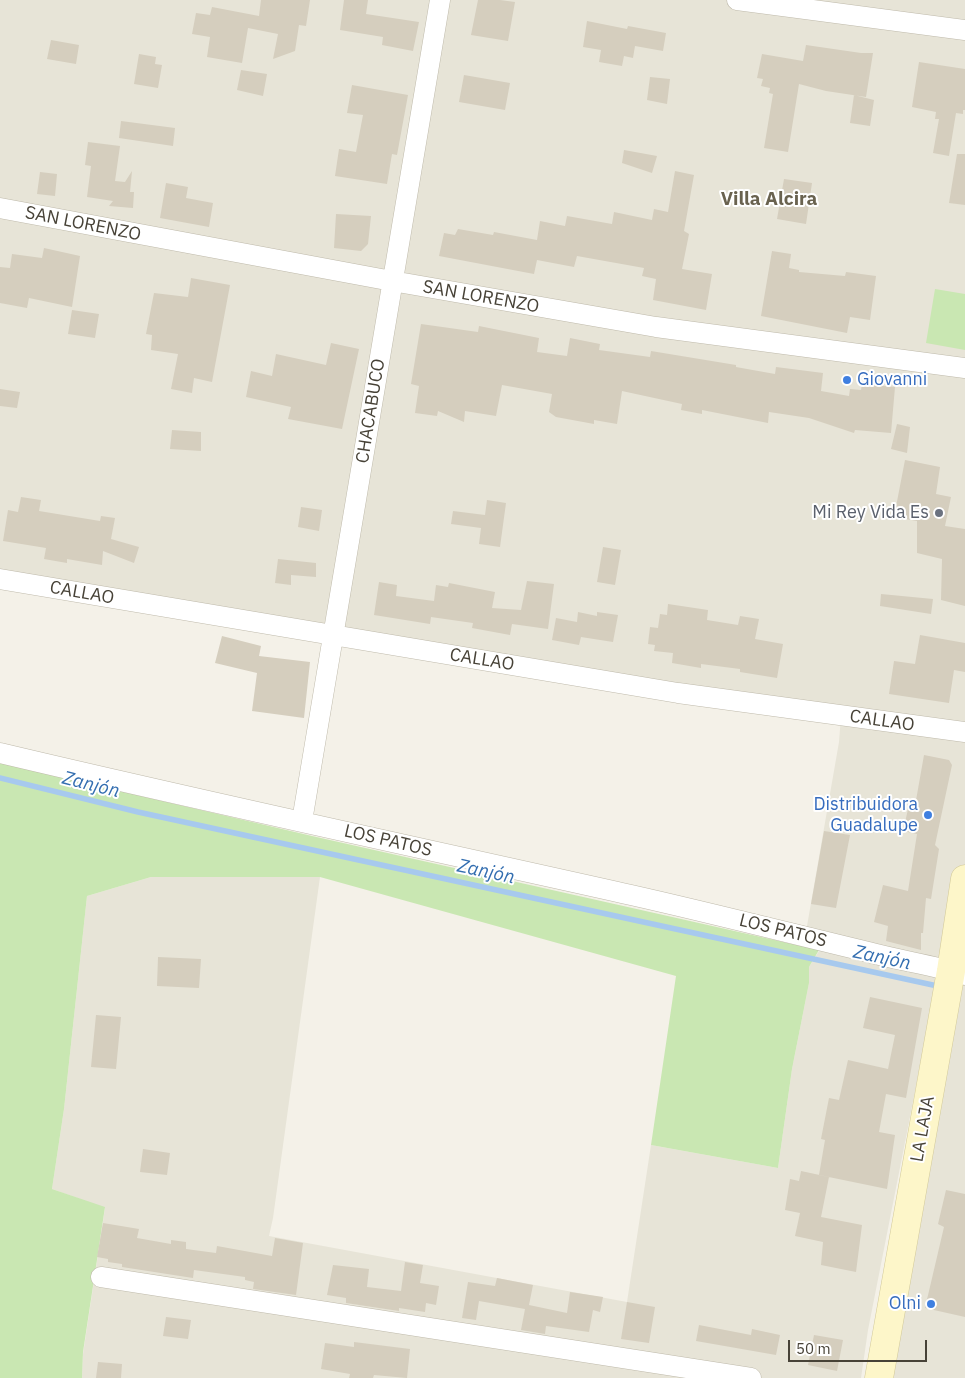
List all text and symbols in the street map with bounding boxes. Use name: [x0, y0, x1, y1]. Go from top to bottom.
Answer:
district label: Villa Alcira: [721, 189, 817, 211]
street label: SAN LORENZO: [23, 202, 143, 246]
street label: SAN LORENZO: [421, 276, 541, 318]
street label: CHACABUCO: [352, 357, 390, 465]
place label: Giovanni: [857, 369, 927, 391]
marker: Giovanni: [841, 374, 853, 386]
place label: Mi Rey Vida Es: [812, 502, 929, 524]
marker: Mi Rey Vida Es: [933, 507, 945, 519]
street label: CALLAO: [48, 577, 116, 609]
street label: CALLAO: [448, 644, 516, 676]
street label: CALLAO: [848, 706, 916, 736]
water label: Zanjón: [60, 767, 122, 803]
place label: Distribuidora Guadalupe: [814, 794, 918, 836]
marker: Distribuidora Guadalupe: [922, 809, 934, 821]
street label: LOS PATOS: [342, 820, 434, 862]
water label: Zanjón: [455, 855, 517, 889]
street label: LOS PATOS: [737, 910, 829, 952]
water label: Zanjón: [851, 941, 913, 975]
street label: LA LAJA: [907, 1094, 939, 1164]
place label: Olni: [889, 1293, 921, 1315]
marker: Olni: [925, 1298, 937, 1310]
scale bar: [790, 1330, 929, 1362]
text: 50 m: [796, 1339, 831, 1358]

